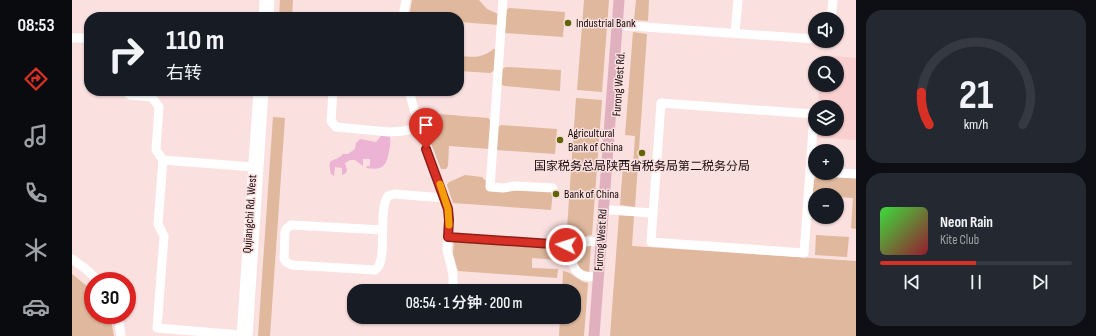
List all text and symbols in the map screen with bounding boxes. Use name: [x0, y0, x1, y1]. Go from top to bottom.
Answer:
map controls: [808, 12, 844, 224]
button: sound: [808, 12, 844, 48]
text: 08:53: [17, 15, 55, 36]
place label: Industrial Bank: [576, 16, 636, 31]
marker: Industrial Bank: [563, 18, 573, 28]
text: 110 m: [166, 24, 224, 57]
icon: right: [100, 28, 152, 80]
street label: Furong West Rd.: [609, 51, 629, 117]
button: search: [808, 56, 844, 92]
text: 右转: [166, 63, 202, 84]
icon: directions: [22, 65, 50, 93]
text: 21: [959, 70, 993, 119]
button: layers: [808, 100, 844, 136]
pin: [409, 108, 443, 149]
icon: arrive: [415, 114, 437, 136]
text: km/h: [964, 115, 988, 132]
icon: music: [22, 122, 50, 150]
place label: Agricultural Bank of China: [567, 126, 623, 155]
marker: Agricultural Bank of China: [555, 135, 565, 145]
button: +: [808, 144, 844, 180]
marker: 国家税务总局陕西省税务局第二税务分局: [637, 148, 647, 158]
place label: 国家税务总局陕西省税务局第二税务分局: [534, 159, 750, 174]
street label: Qujiangchi Rd. West: [240, 174, 260, 254]
icon: phone: [22, 179, 50, 207]
place label: Bank of China: [564, 187, 619, 202]
button: −: [808, 188, 844, 224]
marker: Bank of China: [551, 189, 561, 199]
street label: Furong West Rd: [591, 208, 611, 272]
text: Neon Rain: [940, 213, 993, 232]
position arrow: [545, 224, 587, 266]
text: Kite Club: [940, 232, 979, 248]
icon: climate: [22, 236, 50, 264]
icon: previous: [901, 271, 923, 293]
icon: pause: [965, 271, 987, 293]
icon: next: [1029, 271, 1051, 293]
speed limit sign: 30: [84, 272, 136, 324]
icon: car: [22, 293, 50, 321]
text: 08:54 · 1 分钟 · 200 m: [406, 294, 522, 313]

